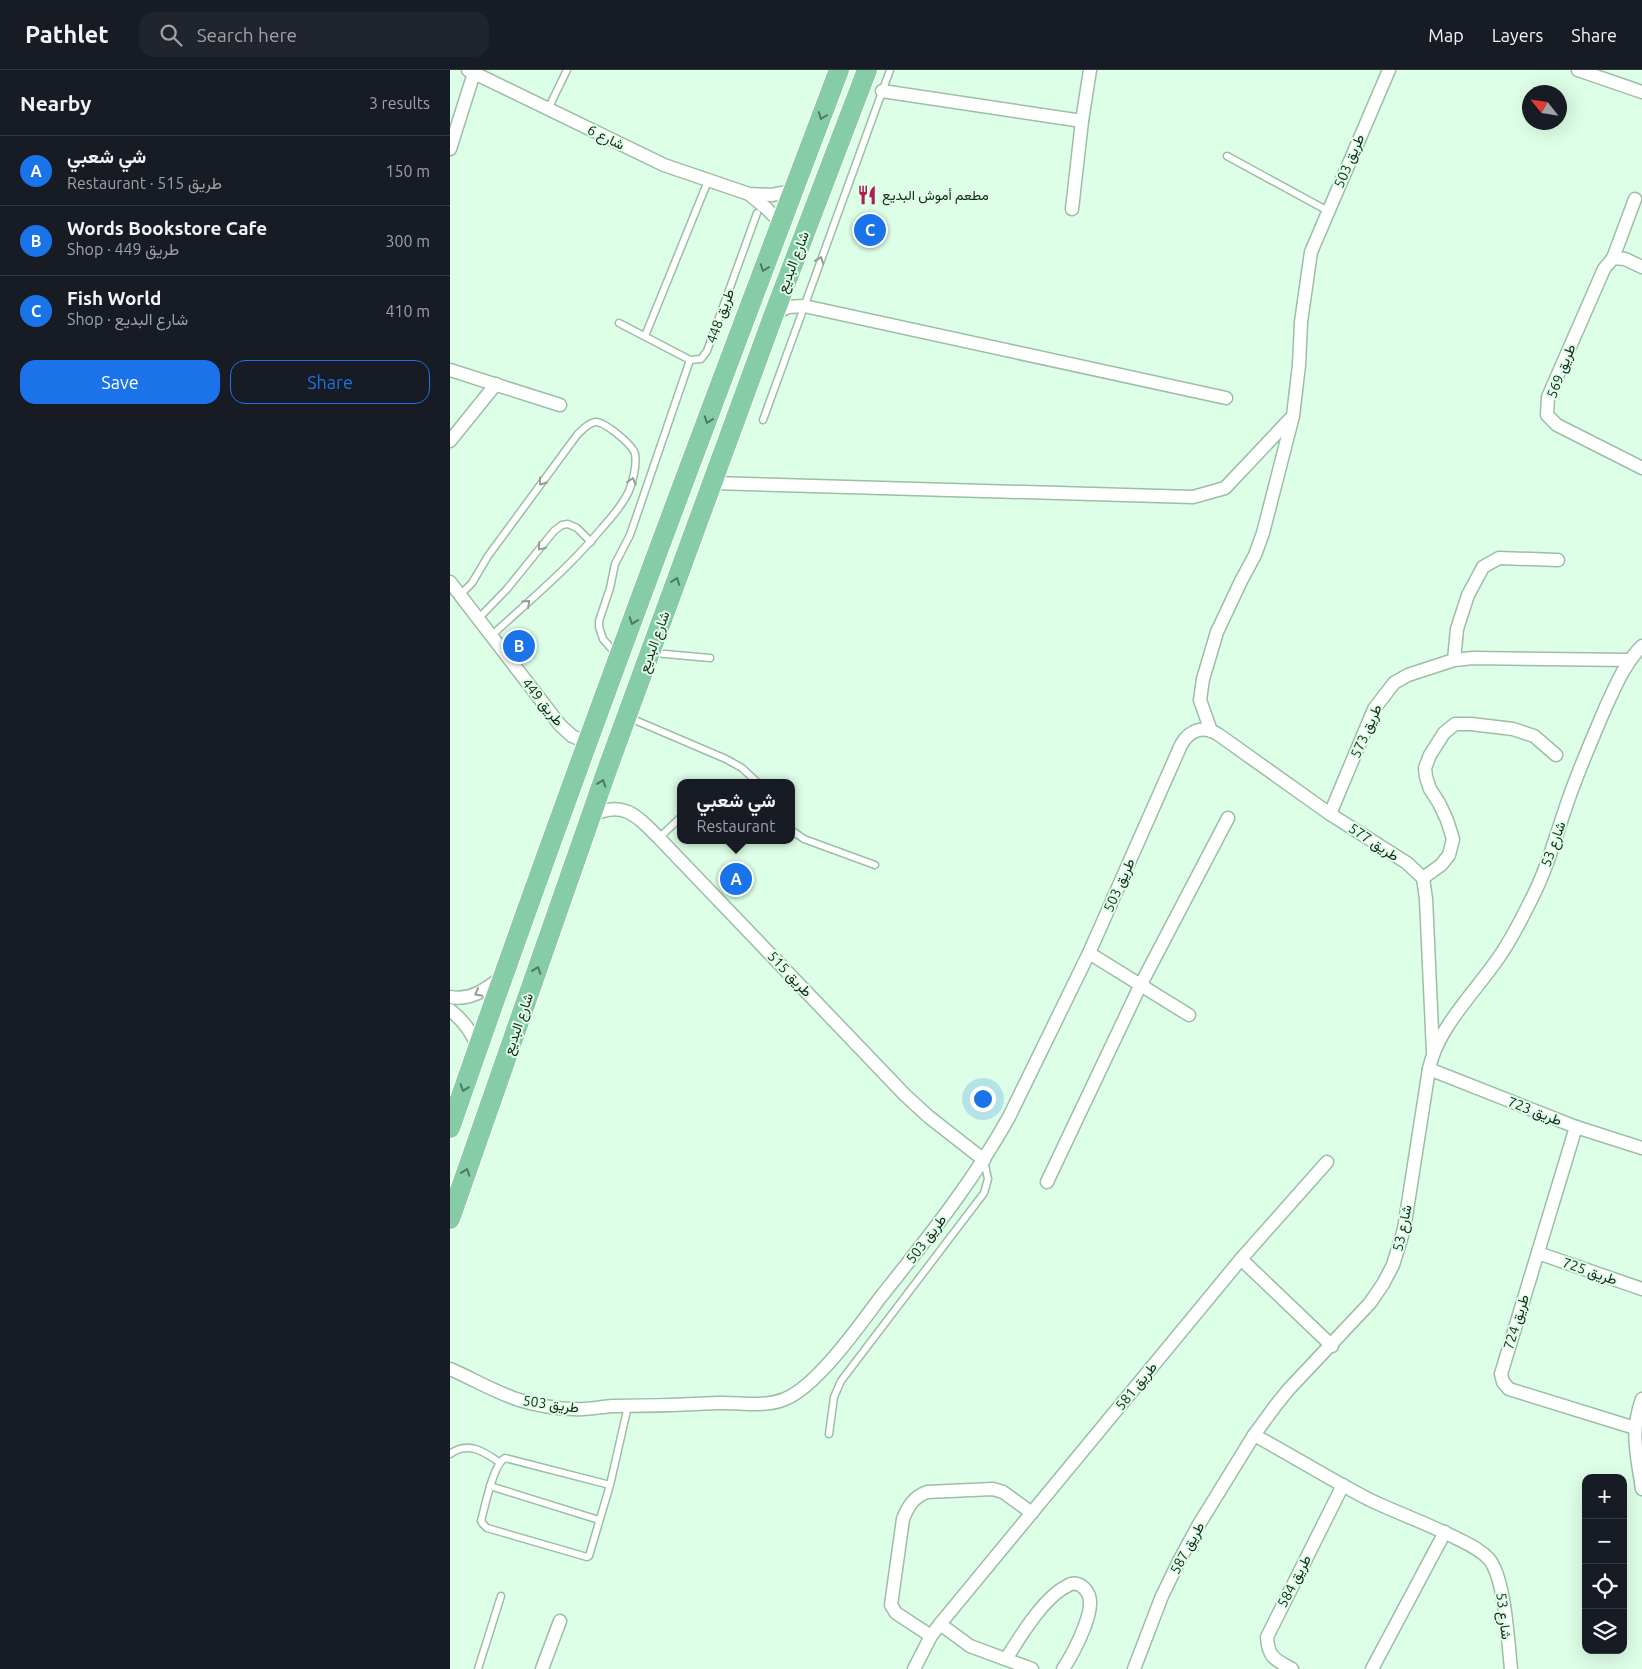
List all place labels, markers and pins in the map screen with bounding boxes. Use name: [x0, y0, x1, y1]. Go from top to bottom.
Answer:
restaurant icon: مطعم أموش البديع: [856, 184, 878, 206]
place label: مطعم أموش البديع: [882, 187, 989, 206]
pin: C: [854, 211, 886, 249]
pin: B: [503, 627, 535, 665]
pin: A: [720, 860, 752, 898]

